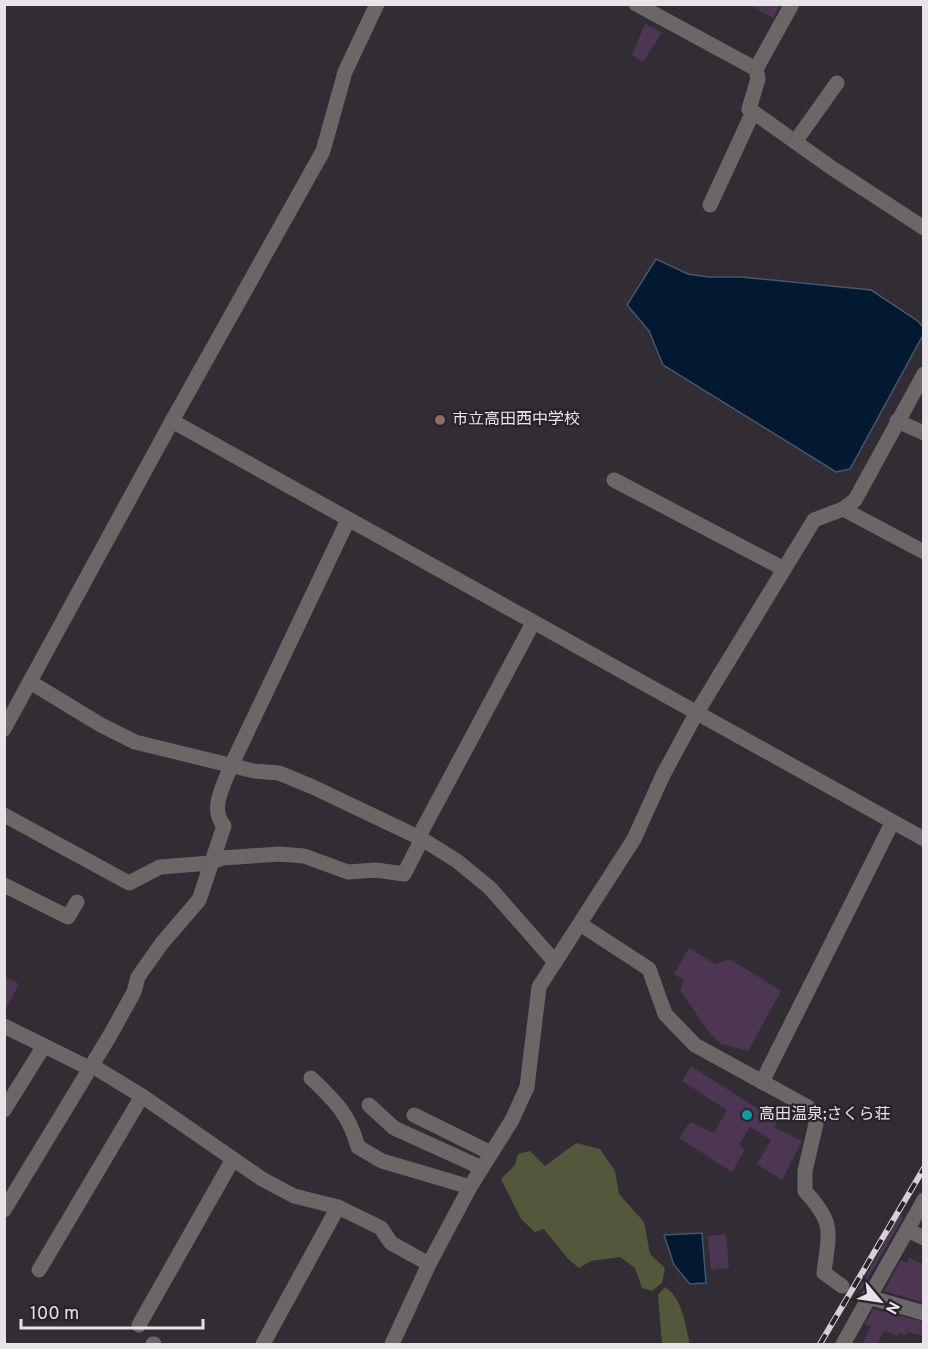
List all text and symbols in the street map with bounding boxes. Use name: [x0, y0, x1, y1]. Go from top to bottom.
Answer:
place label: 市立高田西中学校: [452, 410, 580, 430]
marker: 市立高田西中学校: [433, 413, 447, 427]
place label: 高田温泉;さくら荘: [759, 1105, 891, 1125]
marker: 高田温泉;さくら荘: [740, 1108, 754, 1122]
north arrow: [850, 1271, 910, 1331]
scale bar: [21, 1292, 202, 1330]
text: N: [880, 1297, 903, 1317]
text: 100 m: [30, 1303, 79, 1326]

